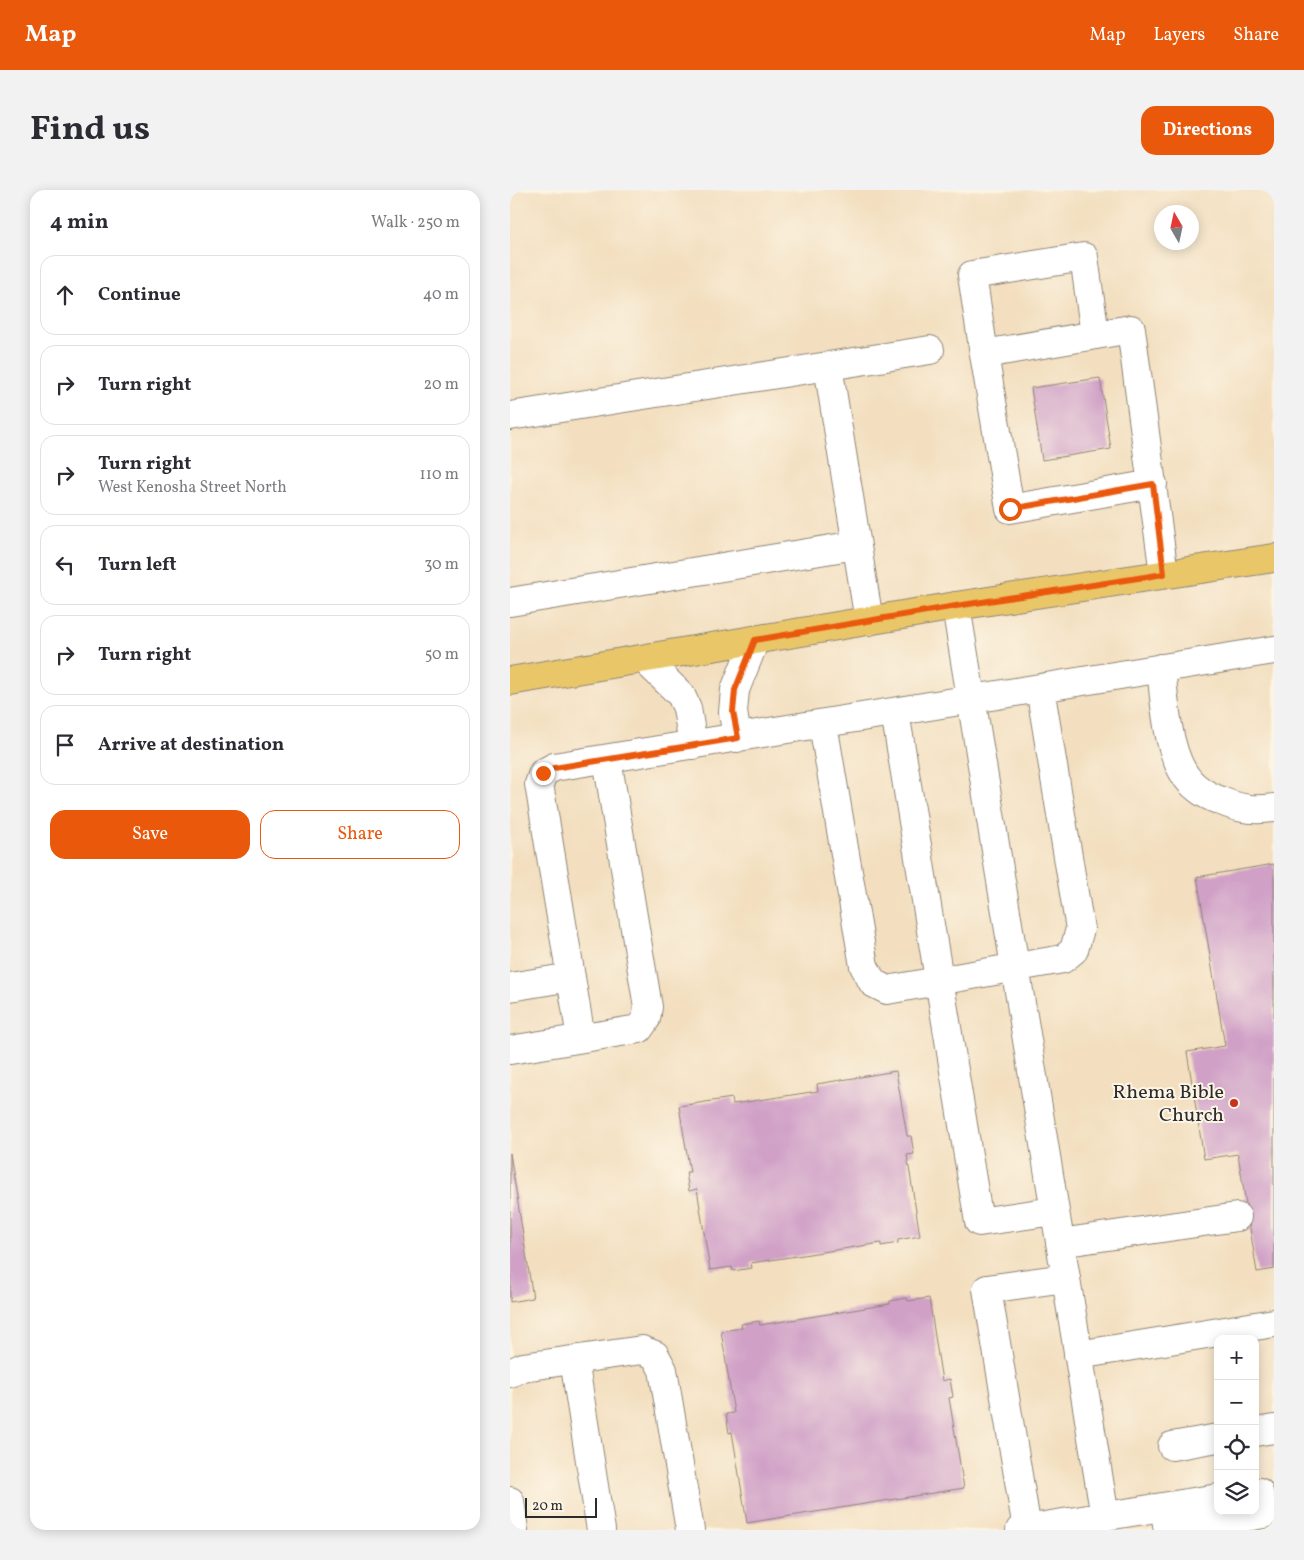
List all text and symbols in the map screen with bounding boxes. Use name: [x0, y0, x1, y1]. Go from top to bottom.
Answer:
text: Map: [25, 18, 76, 52]
text: Map: [1089, 23, 1125, 48]
text: Layers: [1153, 23, 1205, 48]
text: Share: [1233, 23, 1279, 48]
text: Find us: [30, 106, 150, 154]
button: Directions: [1141, 106, 1274, 155]
north arrow: [1154, 205, 1199, 250]
text: 4 min: [50, 208, 109, 237]
text: Walk · 250 m: [371, 212, 460, 234]
icon: ahead: [51, 281, 79, 309]
text: Continue: [98, 282, 181, 308]
text: 40 m: [423, 284, 459, 306]
icon: right: [51, 371, 79, 399]
text: Turn right: [98, 372, 191, 398]
text: 20 m: [424, 374, 459, 396]
text: Turn right: [98, 451, 191, 477]
icon: right: [51, 461, 79, 489]
text: 110 m: [420, 464, 459, 486]
text: West Kenosha Street North: [98, 477, 287, 499]
route start: [999, 498, 1022, 521]
icon: left: [51, 551, 79, 579]
text: Turn left: [98, 552, 177, 578]
text: 30 m: [424, 554, 459, 576]
icon: right: [51, 641, 79, 669]
text: Turn right: [98, 642, 191, 668]
text: 50 m: [425, 644, 459, 666]
icon: arrive: [51, 731, 79, 759]
text: Arrive at destination: [98, 732, 284, 758]
route end: [532, 762, 555, 785]
button: Save: [50, 810, 250, 859]
button: Share: [260, 810, 460, 859]
place label: Rhema Bible Church: [1113, 1079, 1224, 1130]
marker: Rhema Bible Church: [1228, 1097, 1240, 1109]
map controls: [1214, 1335, 1259, 1515]
button: +: [1214, 1335, 1259, 1380]
button: −: [1214, 1380, 1259, 1425]
button: locate: [1214, 1425, 1259, 1470]
button: layers: [1214, 1470, 1259, 1515]
scale bar: [525, 1495, 598, 1518]
text: 20 m: [532, 1497, 563, 1516]

